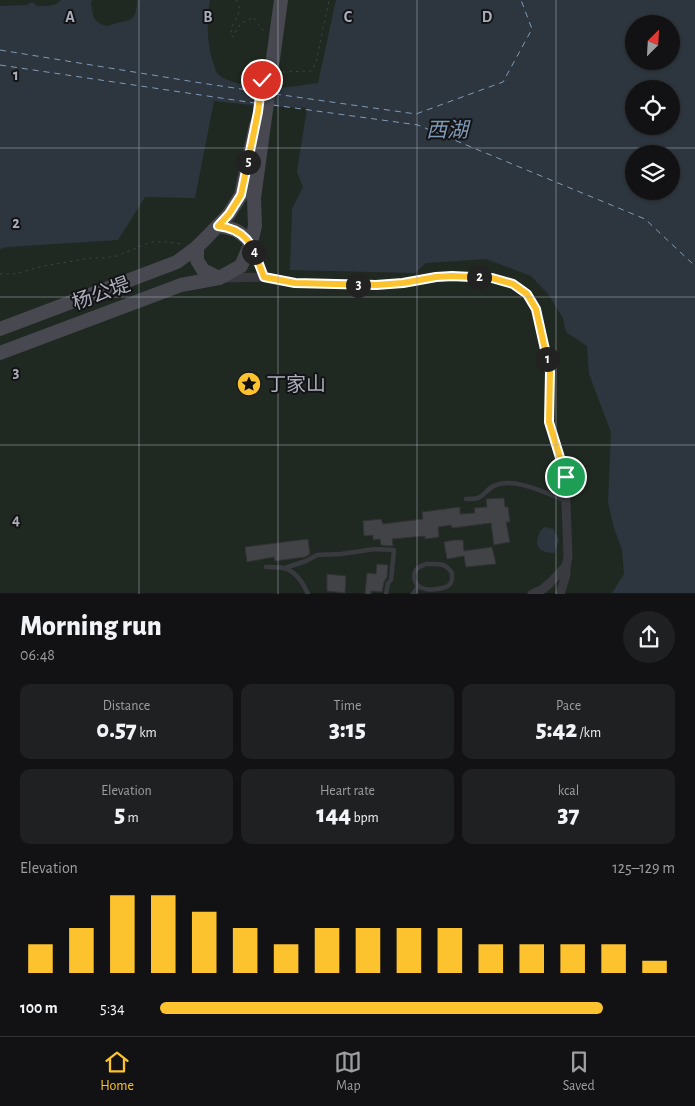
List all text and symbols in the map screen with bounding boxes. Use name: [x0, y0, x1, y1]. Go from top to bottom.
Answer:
text: A: [65, 9, 75, 25]
text: B: [203, 9, 213, 25]
text: C: [344, 9, 353, 25]
text: D: [482, 9, 493, 25]
north arrow: [625, 15, 680, 70]
map controls: [625, 15, 680, 200]
pin: [241, 59, 283, 101]
icon: check: [248, 66, 276, 94]
text: 1: [13, 67, 19, 83]
button: locate: [625, 80, 680, 135]
water label: 西湖: [426, 119, 471, 141]
button: layers: [625, 145, 680, 200]
pin: 5: [236, 150, 260, 174]
text: 5: [245, 155, 252, 169]
text: 2: [12, 215, 20, 231]
pin: 4: [242, 240, 266, 264]
text: 4: [251, 245, 258, 259]
pin: 2: [466, 264, 492, 290]
text: 2: [476, 270, 483, 284]
pin: 3: [346, 272, 370, 298]
street label: 杨公堤: [69, 273, 133, 314]
text: 3: [355, 278, 362, 292]
pin: 1: [534, 346, 560, 372]
text: 1: [545, 352, 550, 366]
text: 3: [13, 364, 20, 380]
place icon: 丁家山: [236, 371, 262, 397]
place label: 丁家山: [266, 374, 326, 395]
pin: [545, 456, 587, 498]
icon: arrive: [552, 463, 580, 491]
text: 4: [12, 512, 20, 528]
button: share: [623, 611, 675, 663]
text: Morning run: [20, 613, 162, 641]
text: 06:48: [20, 647, 55, 663]
text: Distance: [103, 699, 150, 713]
text: Time: [334, 699, 361, 713]
text: Pace: [556, 699, 581, 713]
text: 0.57: [96, 717, 137, 742]
text: 3:15: [329, 717, 366, 742]
text: 5:42: [536, 717, 577, 742]
text: km: [137, 726, 157, 740]
text: /km: [577, 726, 601, 740]
text: Elevation: [101, 784, 152, 798]
text: Heart rate: [320, 784, 375, 798]
text: kcal: [558, 784, 579, 798]
text: 5: [114, 802, 125, 827]
text: 144: [316, 802, 351, 827]
text: 37: [557, 802, 580, 827]
text: m: [125, 811, 139, 825]
text: bpm: [351, 811, 379, 825]
text: Elevation: [20, 860, 78, 876]
text: 125–129 m: [612, 860, 675, 876]
text: 100 m: [20, 1000, 58, 1016]
text: 5:34: [100, 1000, 125, 1016]
tab: Home: [100, 1048, 134, 1095]
tab: Map: [334, 1048, 362, 1095]
tab: Saved: [563, 1048, 595, 1095]

